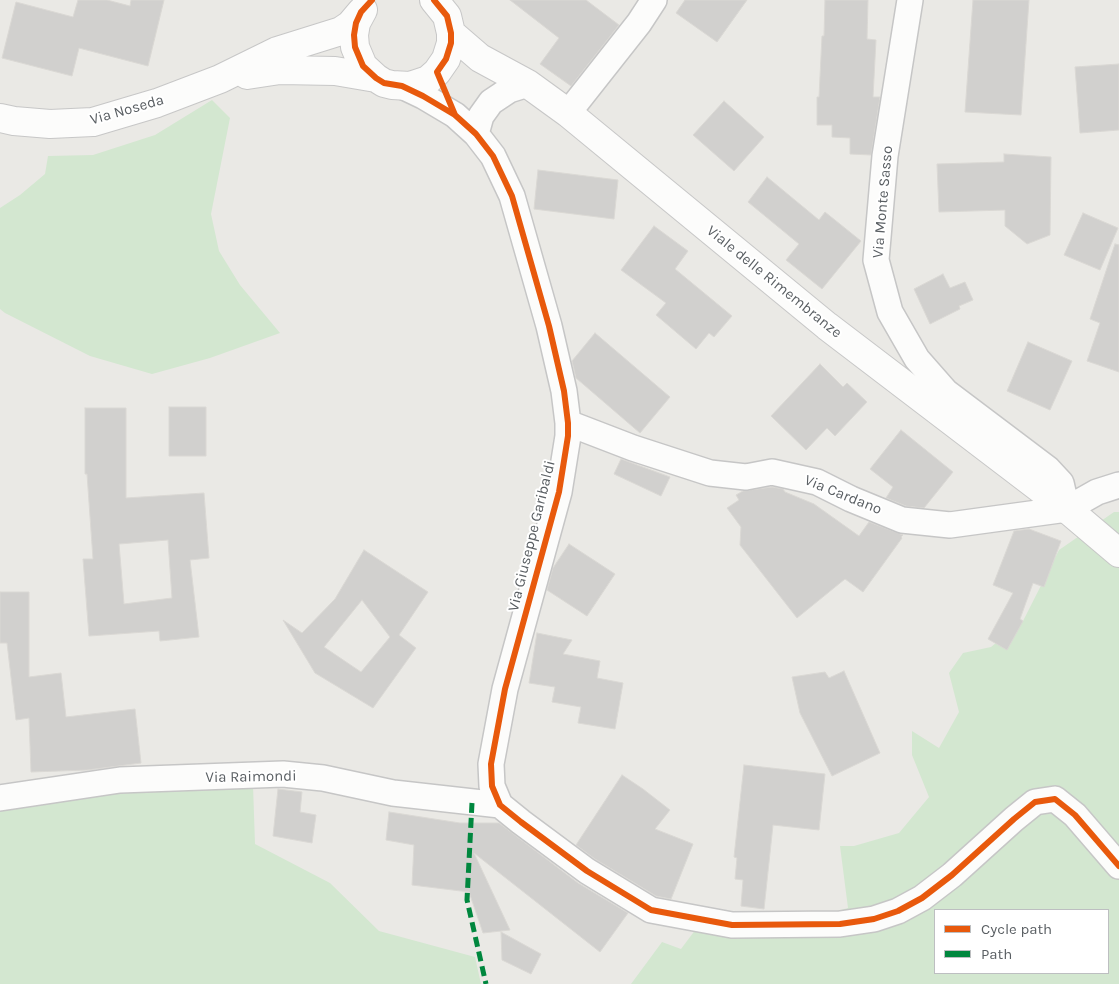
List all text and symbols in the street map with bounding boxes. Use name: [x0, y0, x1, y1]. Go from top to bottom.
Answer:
street label: Via Noseda: [88, 91, 166, 129]
street label: Via Monte Sasso: [869, 145, 897, 259]
street label: Viale delle Rimembranze: [703, 222, 845, 342]
street label: Via Giuseppe Garibaldi: [505, 459, 559, 613]
street label: Via Cardano: [802, 471, 884, 519]
street label: Via Raimondi: [205, 767, 297, 787]
legend: [934, 909, 1109, 974]
text: Cycle path: [981, 920, 1052, 938]
text: Path: [981, 945, 1012, 963]

